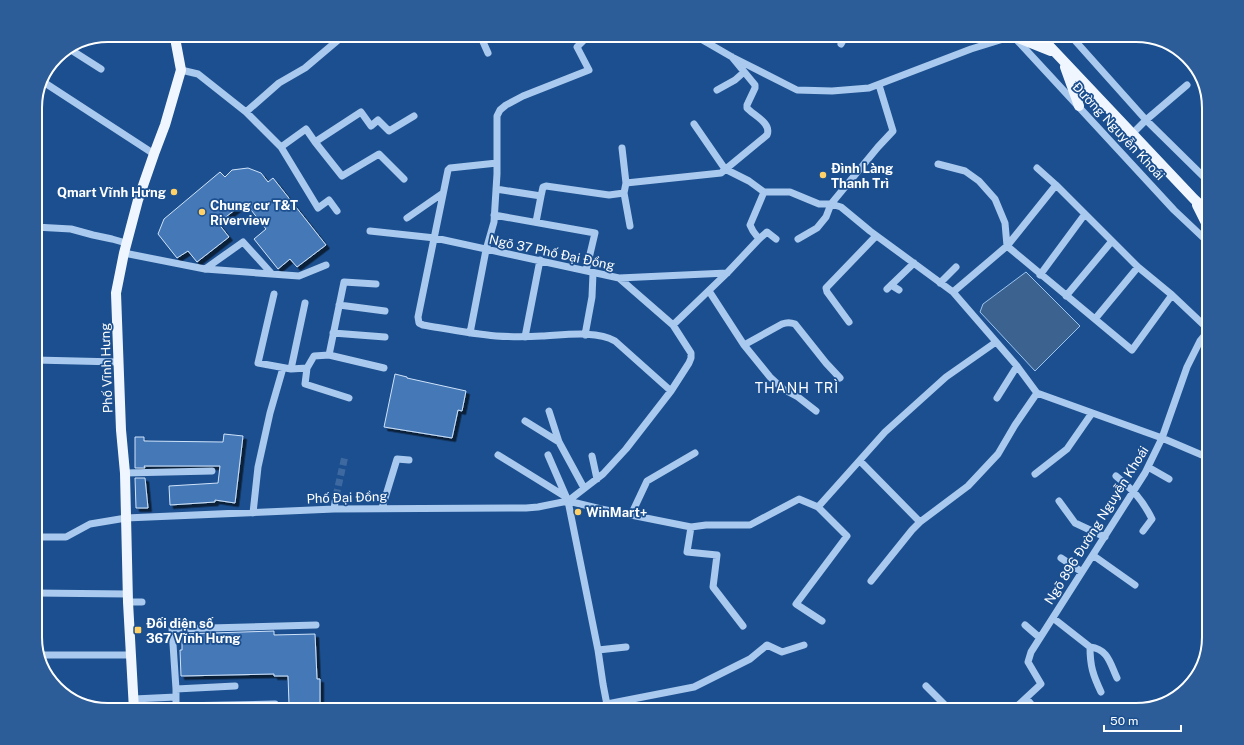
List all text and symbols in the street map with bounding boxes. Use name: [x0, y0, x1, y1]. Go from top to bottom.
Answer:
street label: Đường Nguyễn Khoái: [1069, 79, 1168, 183]
place label: Đình Làng Thanh Trì: [831, 161, 893, 191]
marker: Đình Làng Thanh Trì: [818, 170, 828, 180]
place label: Qmart Vĩnh Hưng: [57, 185, 166, 200]
marker: Qmart Vĩnh Hưng: [169, 187, 179, 197]
place label: Chung cư T&T Riverview: [210, 198, 298, 228]
marker: Chung cư T&T Riverview: [197, 207, 207, 217]
street label: Ngõ 37 Phố Đại Đồng: [488, 232, 616, 273]
street label: Phố Vĩnh Hưng: [97, 323, 116, 413]
district label: THANH TRÌ: [755, 379, 839, 396]
street label: Ngõ 896 Đường Nguyễn Khoái: [1041, 443, 1151, 607]
street label: Phố Đại Đồng: [306, 489, 388, 506]
place label: WinMart+: [586, 505, 647, 520]
marker: WinMart+: [573, 507, 583, 517]
place label: Đối diện số 367 Vĩnh Hưng: [146, 616, 241, 646]
marker: Đối diện số 367 Vĩnh Hưng: [133, 625, 143, 635]
scale bar: [1104, 707, 1181, 733]
text: 50 m: [1110, 714, 1138, 728]

